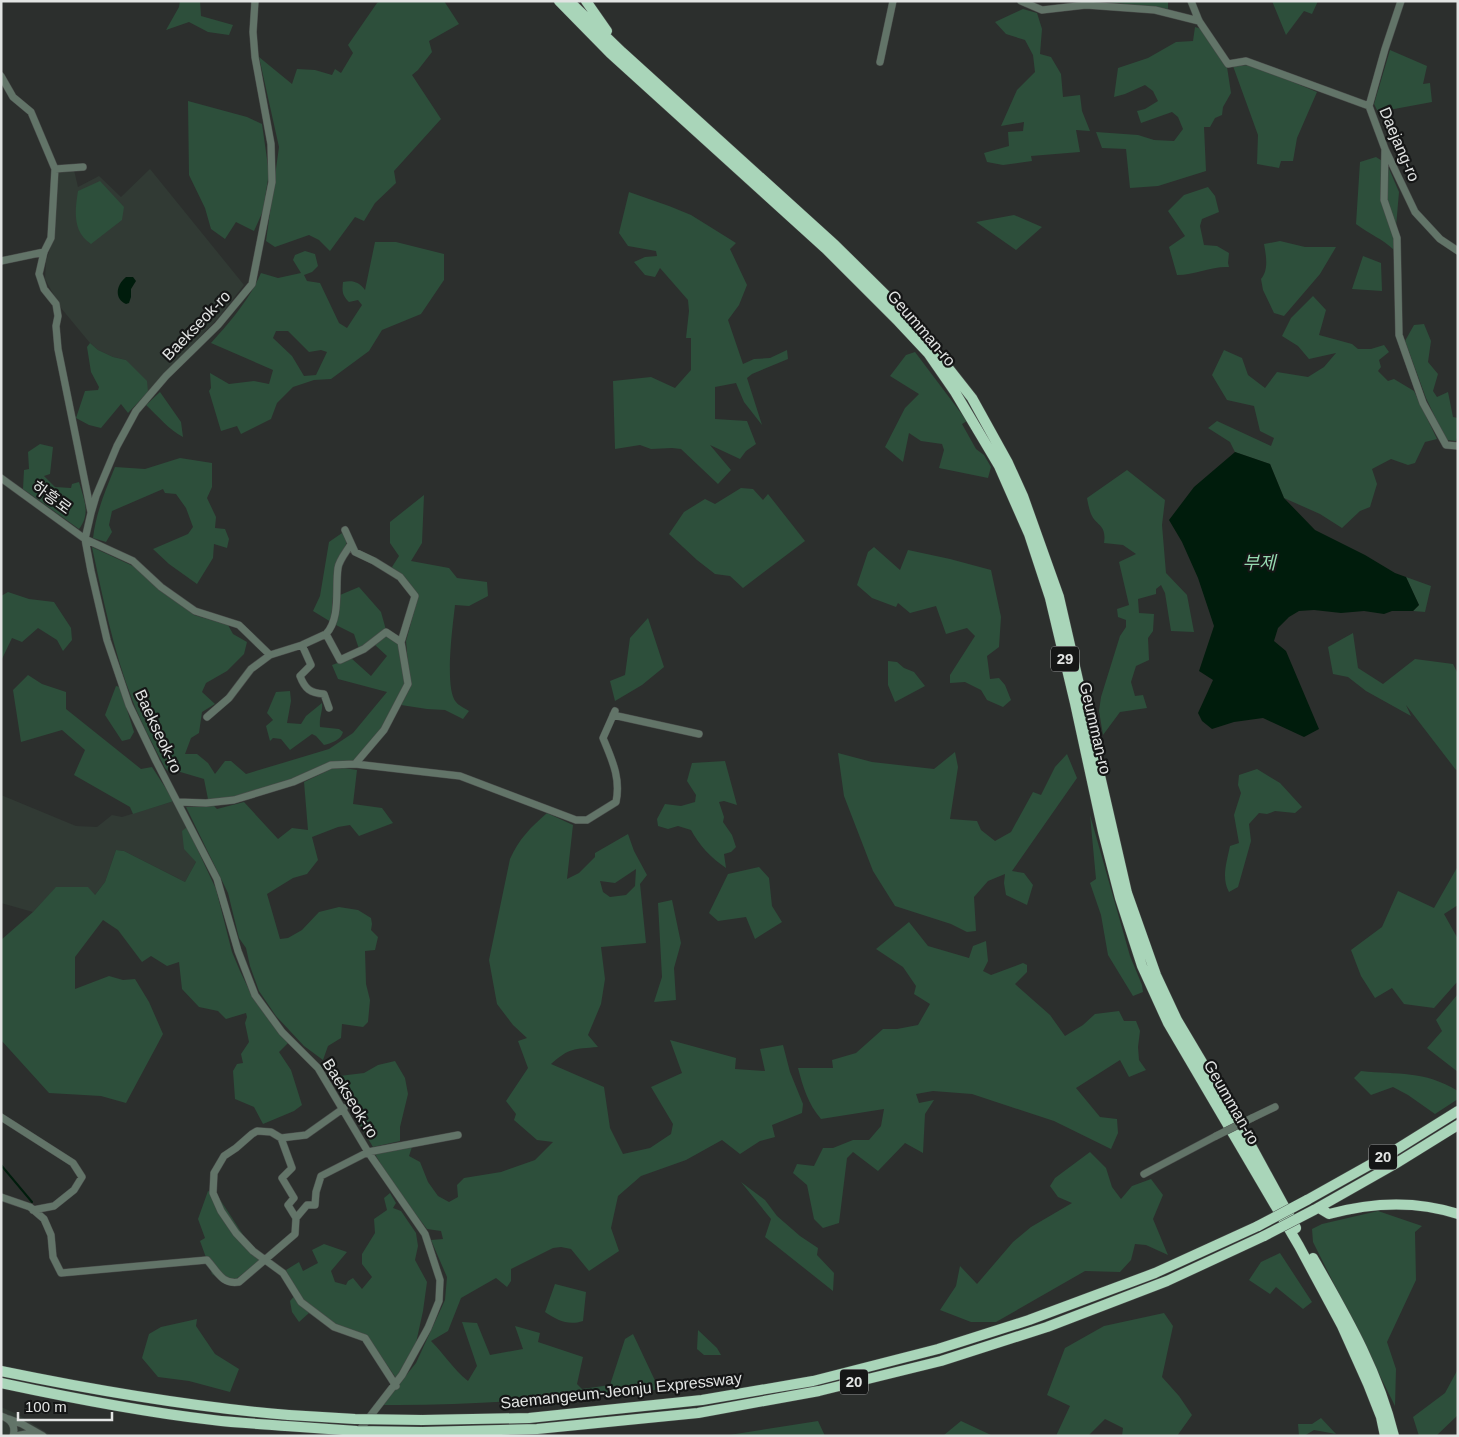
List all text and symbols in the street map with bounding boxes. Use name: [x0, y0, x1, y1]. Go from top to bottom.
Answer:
street label: Daejang-ro: [1376, 104, 1423, 184]
street label: Baekseok-ro: [159, 287, 234, 364]
street label: Geumman-ro: [884, 287, 959, 370]
street label: 하흥로: [29, 478, 75, 517]
water label: 부제: [1242, 553, 1278, 573]
road number: 29: [1051, 646, 1079, 672]
street label: Geumman-ro: [1077, 680, 1114, 776]
street label: Baekseok-ro: [132, 687, 185, 776]
street label: Baekseok-ro: [320, 1056, 382, 1141]
street label: Geumman-ro: [1201, 1057, 1263, 1147]
road number: 20: [1369, 1144, 1397, 1170]
street label: Saemangeum-Jeonju Expressway: [499, 1369, 743, 1412]
road number: 20: [840, 1370, 868, 1394]
scale bar: [18, 1390, 111, 1422]
text: 100 m: [25, 1398, 67, 1415]

